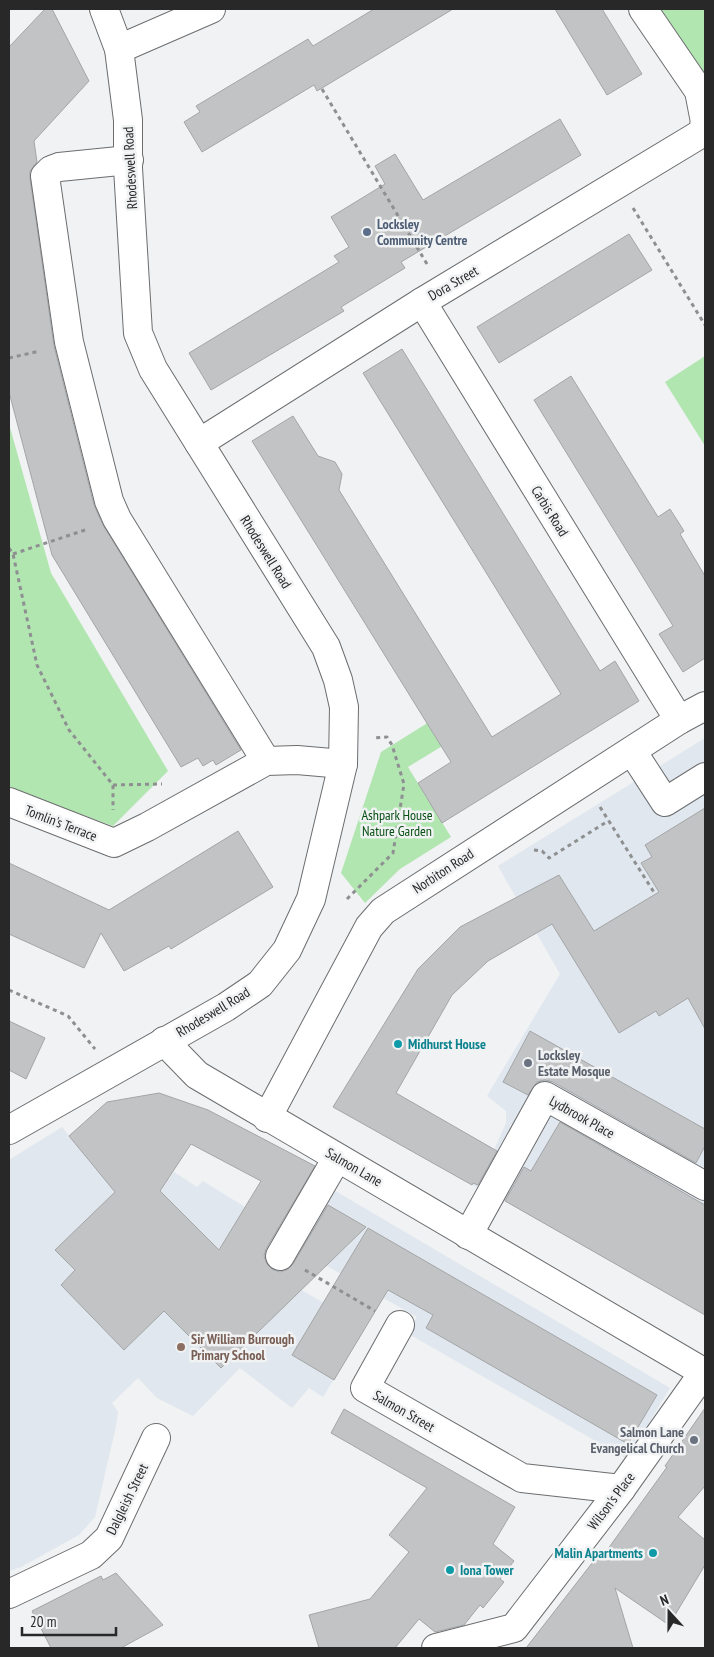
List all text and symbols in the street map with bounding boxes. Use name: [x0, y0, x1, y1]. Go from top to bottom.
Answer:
street label: Rhodeswell Road: [119, 126, 141, 210]
place label: Locksley Community Centre: [377, 215, 468, 249]
marker: Locksley Community Centre: [361, 226, 373, 238]
street label: Dora Street: [425, 261, 481, 304]
street label: Carbis Road: [527, 482, 573, 540]
street label: Rhodeswell Road: [236, 512, 296, 592]
street label: Tomlin's Terrace: [22, 801, 100, 845]
park label: Ashpark House Nature Garden: [361, 806, 433, 840]
street label: Norbiton Road: [409, 845, 477, 897]
street label: Rhodeswell Road: [173, 983, 253, 1041]
place label: Midhurst House: [408, 1035, 486, 1053]
marker: Midhurst House: [392, 1038, 404, 1050]
place label: Locksley Estate Mosque: [538, 1046, 611, 1080]
marker: Locksley Estate Mosque: [522, 1057, 534, 1069]
street label: Lydbrook Place: [546, 1092, 618, 1142]
street label: Salmon Lane: [323, 1144, 386, 1190]
place label: Sir William Burrough Primary School: [191, 1330, 294, 1364]
marker: Sir William Burrough Primary School: [175, 1341, 187, 1353]
street label: Salmon Street: [370, 1386, 438, 1436]
place label: Salmon Lane Evangelical Church: [591, 1423, 684, 1457]
marker: Salmon Lane Evangelical Church: [688, 1434, 700, 1446]
street label: Dalgleish Street: [102, 1460, 152, 1538]
street label: Wilson's Place: [583, 1468, 639, 1534]
place label: Malin Apartments: [555, 1544, 643, 1562]
marker: Malin Apartments: [647, 1547, 659, 1559]
place label: Iona Tower: [460, 1561, 515, 1579]
marker: Iona Tower: [444, 1564, 456, 1576]
north arrow: [644, 1587, 694, 1637]
text: N: [658, 1590, 671, 1610]
scale bar: [22, 1604, 116, 1636]
text: 20 m: [30, 1612, 56, 1631]

